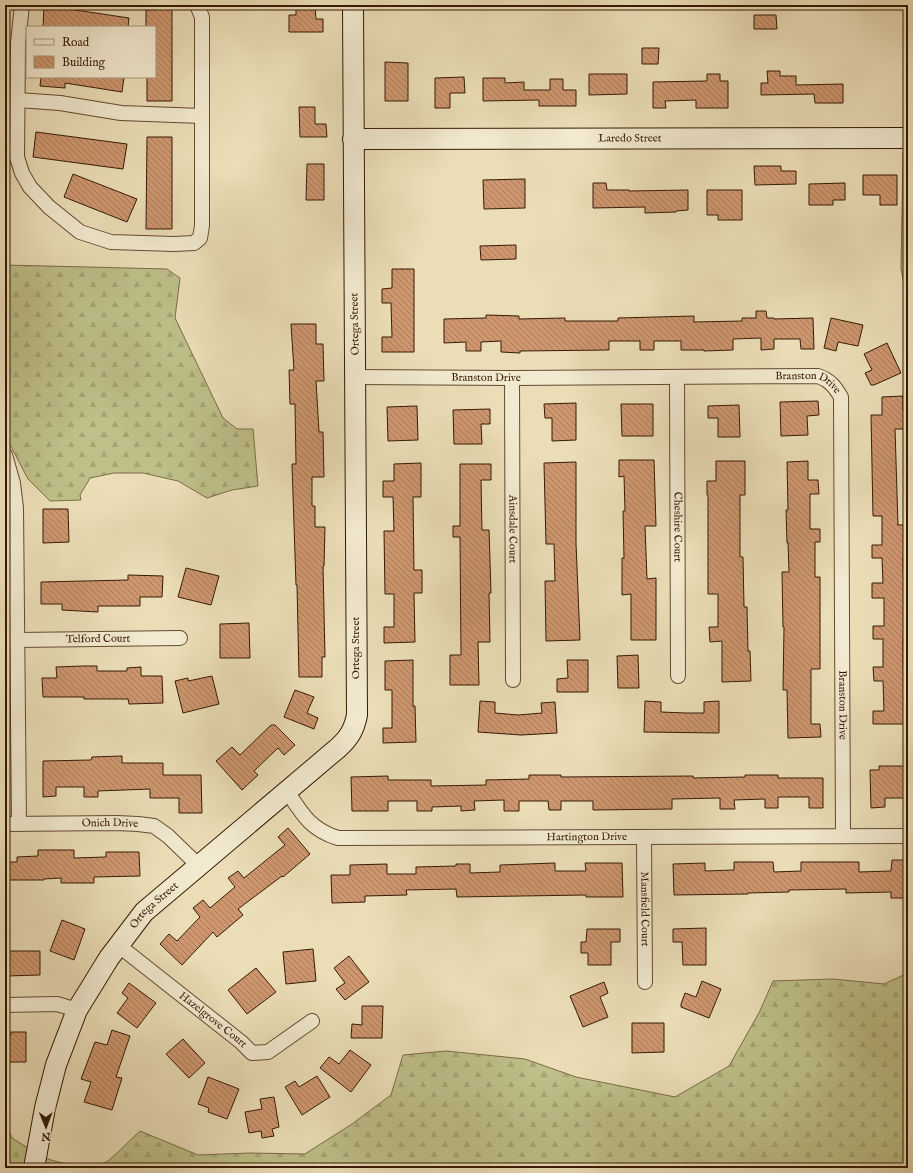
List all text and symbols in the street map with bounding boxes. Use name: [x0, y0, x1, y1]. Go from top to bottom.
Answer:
legend: [26, 26, 156, 78]
text: Road: [62, 35, 90, 50]
text: Building: [62, 55, 106, 70]
street label: Laredo Street: [598, 131, 662, 146]
street label: Ortega Street: [347, 292, 363, 355]
street label: Branston Drive: [775, 369, 844, 397]
street label: Branston Drive: [451, 371, 521, 385]
street label: Cheshire Court: [670, 492, 685, 562]
street label: Ainsdale Court: [505, 494, 520, 564]
street label: Ortega Street: [349, 617, 363, 679]
street label: Telford Court: [66, 632, 131, 646]
street label: Branston Drive: [835, 670, 850, 740]
street label: Onich Drive: [82, 816, 139, 831]
street label: Hartington Drive: [546, 830, 627, 844]
street label: Mansfield Court: [637, 871, 652, 947]
street label: Ortega Street: [127, 879, 182, 932]
street label: Hazelgrove Court: [176, 989, 250, 1051]
north arrow: [26, 1107, 66, 1147]
text: N: [41, 1129, 52, 1143]

